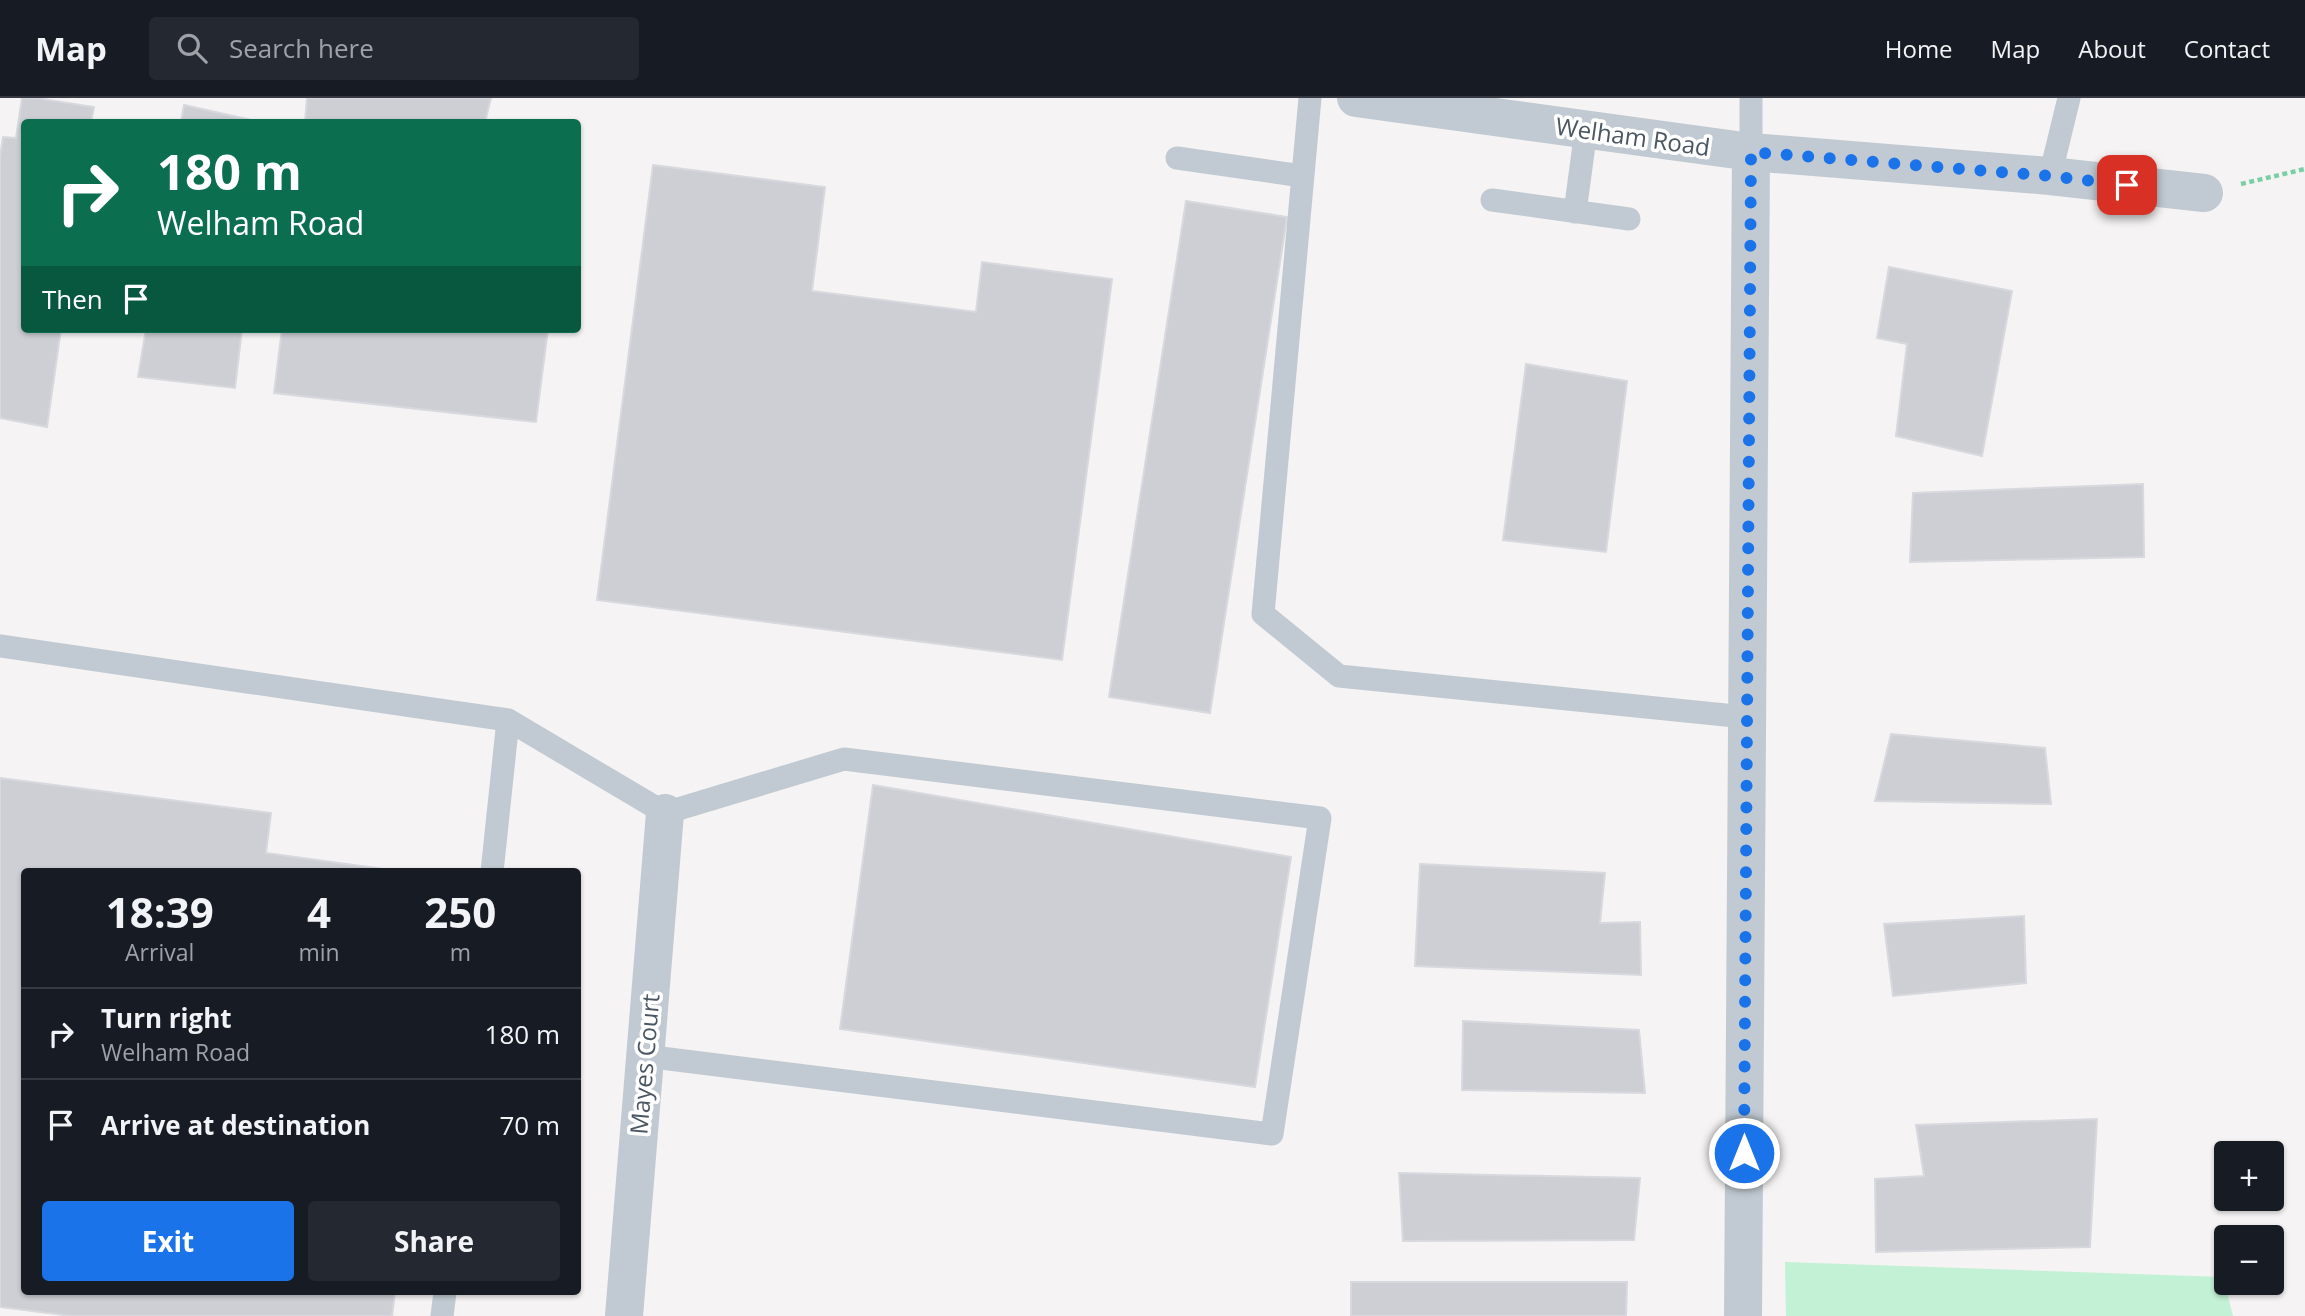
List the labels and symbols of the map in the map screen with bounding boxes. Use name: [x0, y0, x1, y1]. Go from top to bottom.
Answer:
street label: Welham Road: [1554, 109, 1712, 163]
pin: [2097, 155, 2157, 215]
street label: Mayes Court: [621, 992, 667, 1136]
position arrow: [1707, 1116, 1781, 1190]

